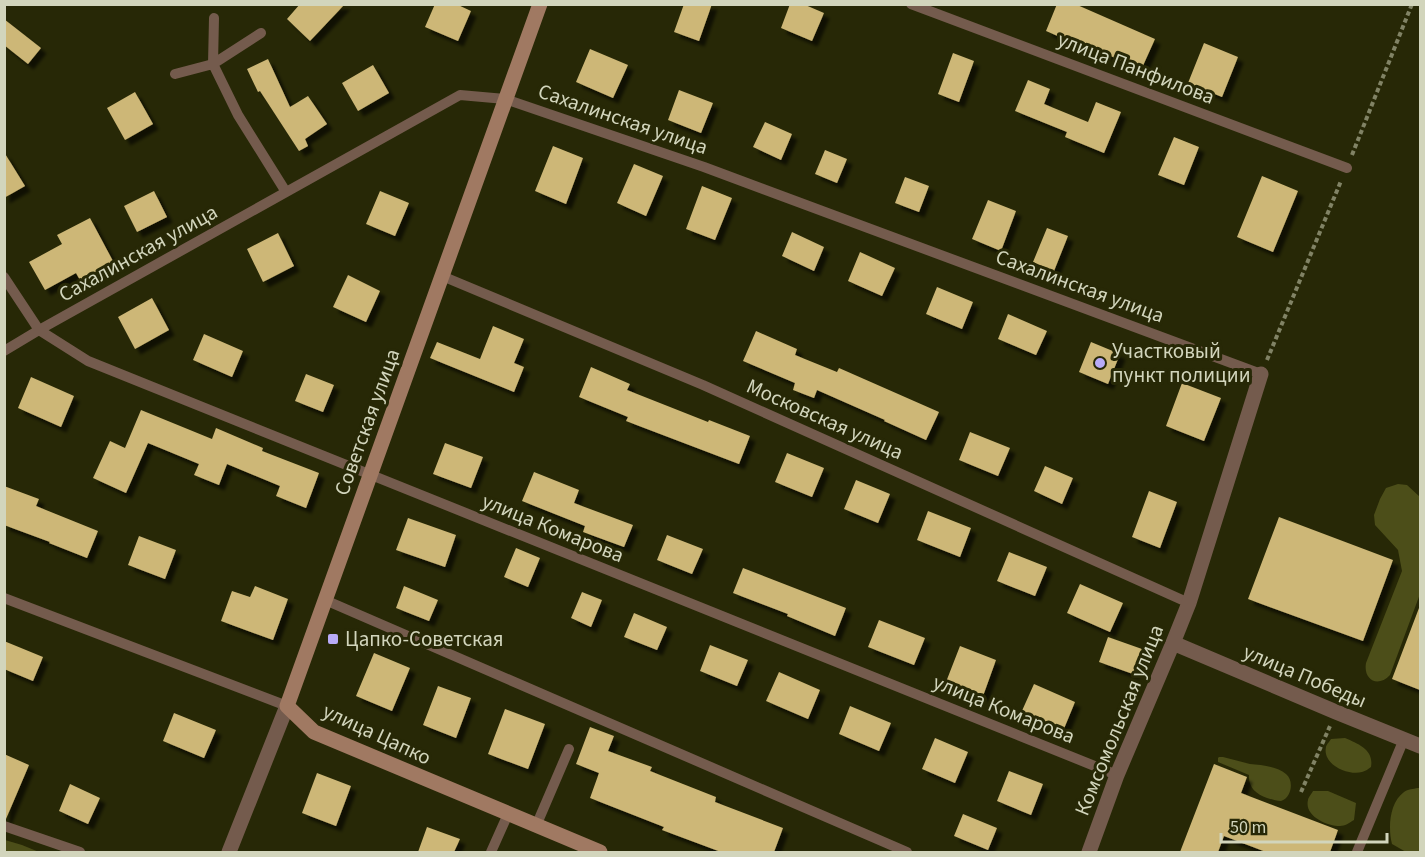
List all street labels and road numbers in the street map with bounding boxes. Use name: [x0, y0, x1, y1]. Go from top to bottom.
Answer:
street label: улица Панфилова: [1053, 24, 1219, 112]
street label: Сахалинская улица: [534, 76, 712, 162]
street label: Сахалинская улица: [53, 197, 223, 309]
street label: Сахалинская улица: [991, 242, 1169, 330]
street label: Советская улица: [327, 344, 407, 500]
street label: Московская улица: [742, 371, 908, 467]
street label: улица Комарова: [477, 486, 629, 570]
street label: Комсомольская улица: [1067, 620, 1171, 820]
street label: улица Победы: [1239, 637, 1371, 715]
street label: улица Комарова: [928, 667, 1080, 751]
street label: улица Цапко: [318, 696, 436, 772]

